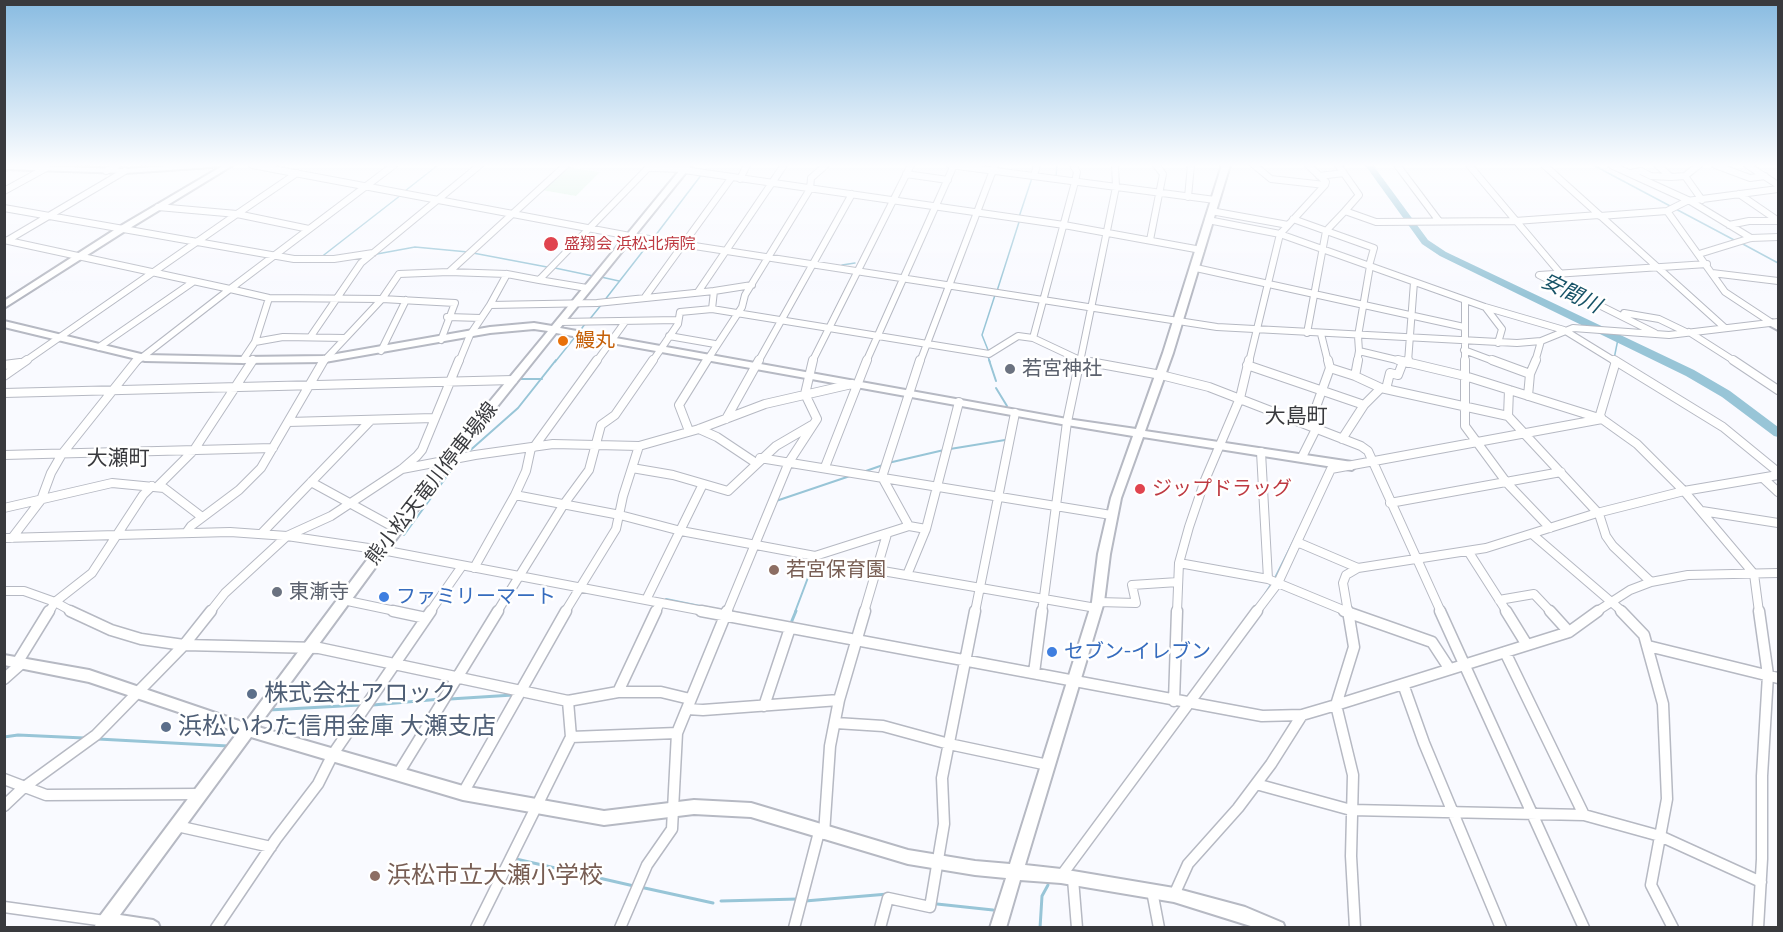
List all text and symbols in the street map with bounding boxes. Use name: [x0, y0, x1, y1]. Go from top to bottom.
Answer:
place label: 盛翔会 浜松北病院: [564, 234, 696, 254]
marker: 盛翔会 浜松北病院: [542, 235, 560, 253]
water label: 安間川: [1537, 269, 1605, 319]
place label: 鰻丸: [575, 329, 615, 353]
marker: 鰻丸: [556, 334, 570, 348]
place label: 若宮神社: [1022, 357, 1102, 381]
marker: 若宮神社: [1003, 362, 1017, 376]
street label: 熊小松天竜川停車場線: [361, 398, 503, 570]
district label: 大島町: [1265, 404, 1327, 430]
district label: 大瀬町: [87, 446, 149, 472]
place label: ジップドラッグ: [1152, 477, 1292, 501]
marker: ジップドラッグ: [1133, 482, 1147, 496]
place label: 若宮保育園: [786, 558, 886, 582]
marker: 若宮保育園: [767, 563, 781, 577]
place label: 東漸寺: [289, 580, 349, 604]
marker: 東漸寺: [270, 585, 284, 599]
place label: ファミリーマート: [396, 585, 556, 609]
marker: ファミリーマート: [377, 590, 391, 604]
place label: セブン-イレブン: [1064, 640, 1211, 664]
marker: セブン-イレブン: [1045, 645, 1059, 659]
place label: 株式会社アロック: [264, 680, 456, 708]
marker: 株式会社アロック: [245, 687, 259, 701]
place label: 浜松いわた信用金庫 大瀬支店: [178, 713, 496, 741]
marker: 浜松いわた信用金庫 大瀬支店: [159, 720, 173, 734]
place label: 浜松市立大瀬小学校: [387, 862, 603, 890]
marker: 浜松市立大瀬小学校: [368, 869, 382, 883]

